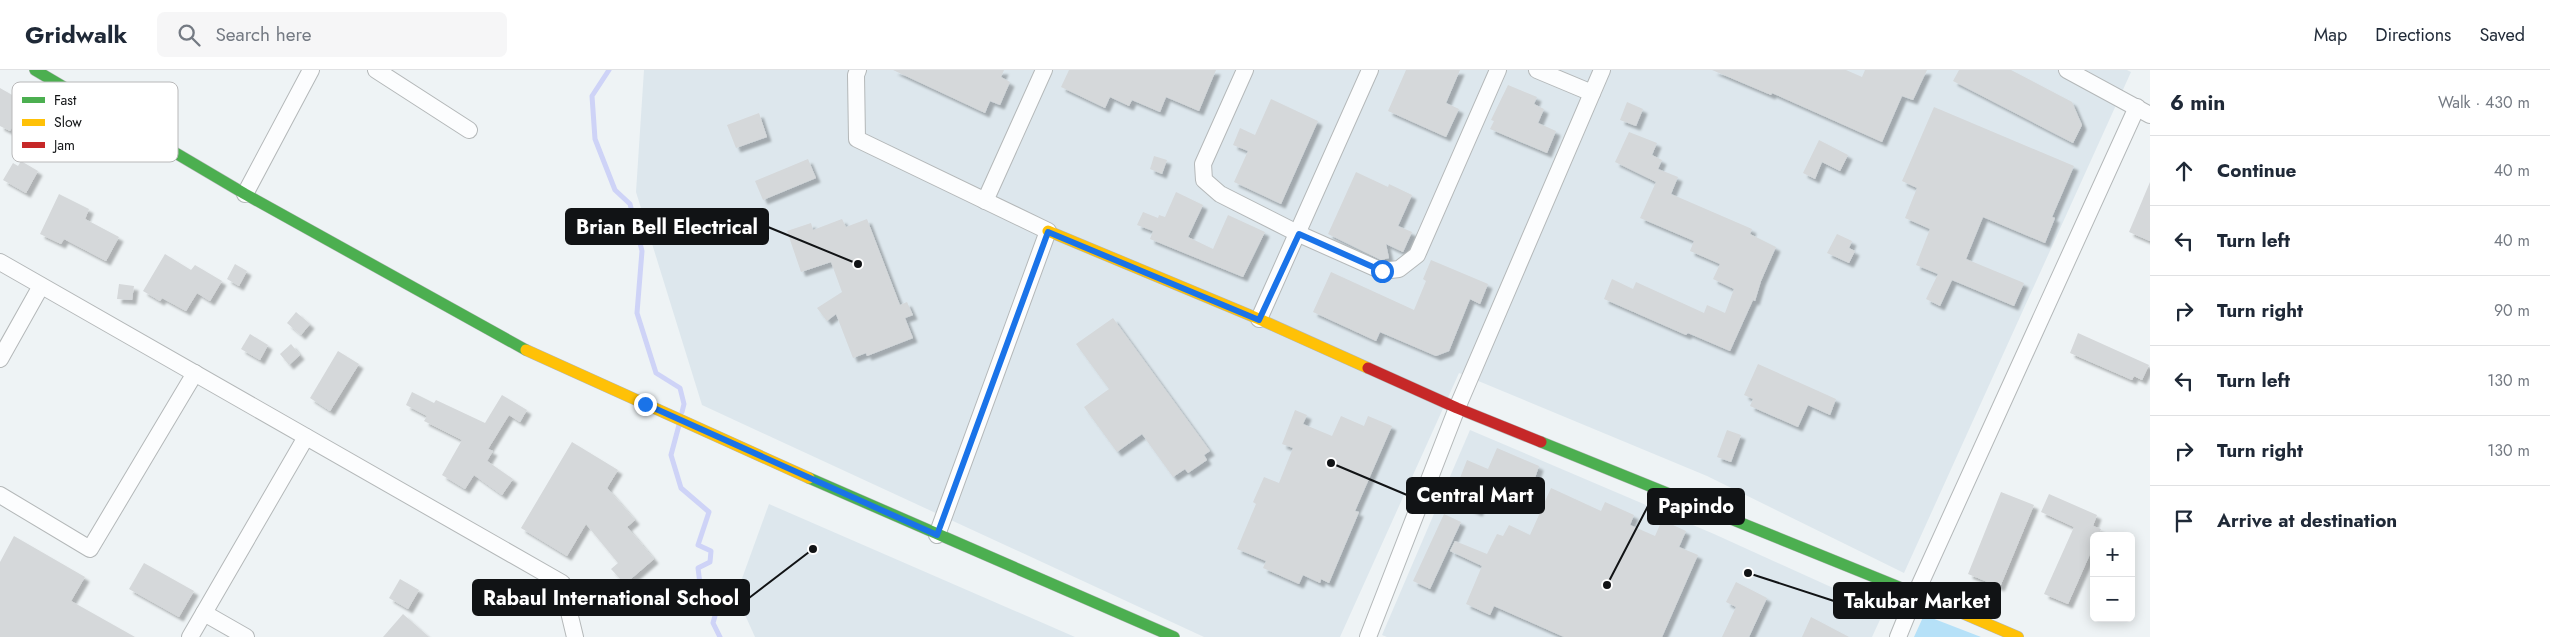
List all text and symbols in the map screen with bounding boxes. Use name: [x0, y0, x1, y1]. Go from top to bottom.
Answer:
search box: [157, 12, 507, 57]
text: Gridwalk: [25, 17, 127, 52]
icon: search: [175, 21, 203, 49]
text: Search here: [215, 21, 311, 48]
text: Map: [2314, 22, 2347, 48]
text: Directions: [2375, 22, 2451, 48]
text: Saved: [2479, 22, 2525, 48]
legend: [12, 82, 178, 162]
text: 6 min: [2170, 88, 2225, 118]
text: Fast: [54, 90, 77, 110]
text: Walk · 430 m: [2438, 91, 2530, 114]
text: Slow: [54, 112, 82, 132]
text: Jam: [52, 135, 75, 155]
icon: ahead: [2170, 157, 2198, 185]
text: Continue: [2217, 157, 2296, 184]
text: 40 m: [2494, 159, 2530, 182]
callout: Brian Bell Electrical: [566, 209, 768, 244]
text: Brian Bell Electrical: [576, 213, 758, 242]
icon: left: [2170, 227, 2198, 255]
text: Turn left: [2217, 227, 2290, 254]
text: 40 m: [2494, 229, 2530, 252]
route start: [1371, 260, 1394, 283]
icon: right: [2170, 297, 2198, 325]
text: Turn right: [2217, 297, 2303, 324]
text: 90 m: [2494, 299, 2530, 322]
icon: left: [2170, 367, 2198, 395]
text: Turn left: [2217, 367, 2290, 394]
text: 130 m: [2487, 369, 2530, 392]
route end: [634, 393, 657, 416]
icon: right: [2170, 437, 2198, 465]
text: Turn right: [2217, 437, 2303, 464]
text: 130 m: [2487, 439, 2530, 462]
callout: Central Mart: [1407, 478, 1544, 513]
text: Central Mart: [1417, 481, 1534, 510]
callout: Papindo: [1648, 489, 1744, 524]
text: Papindo: [1658, 492, 1734, 521]
icon: arrive: [2170, 507, 2198, 535]
text: Arrive at destination: [2217, 507, 2397, 534]
map controls: [2090, 532, 2135, 622]
button: +: [2090, 532, 2135, 577]
button: −: [2090, 577, 2135, 622]
callout: Rabaul International School: [473, 580, 749, 615]
callout: Takubar Market: [1834, 583, 2000, 618]
text: Rabaul International School: [483, 584, 739, 613]
text: Takubar Market: [1844, 587, 1991, 616]

